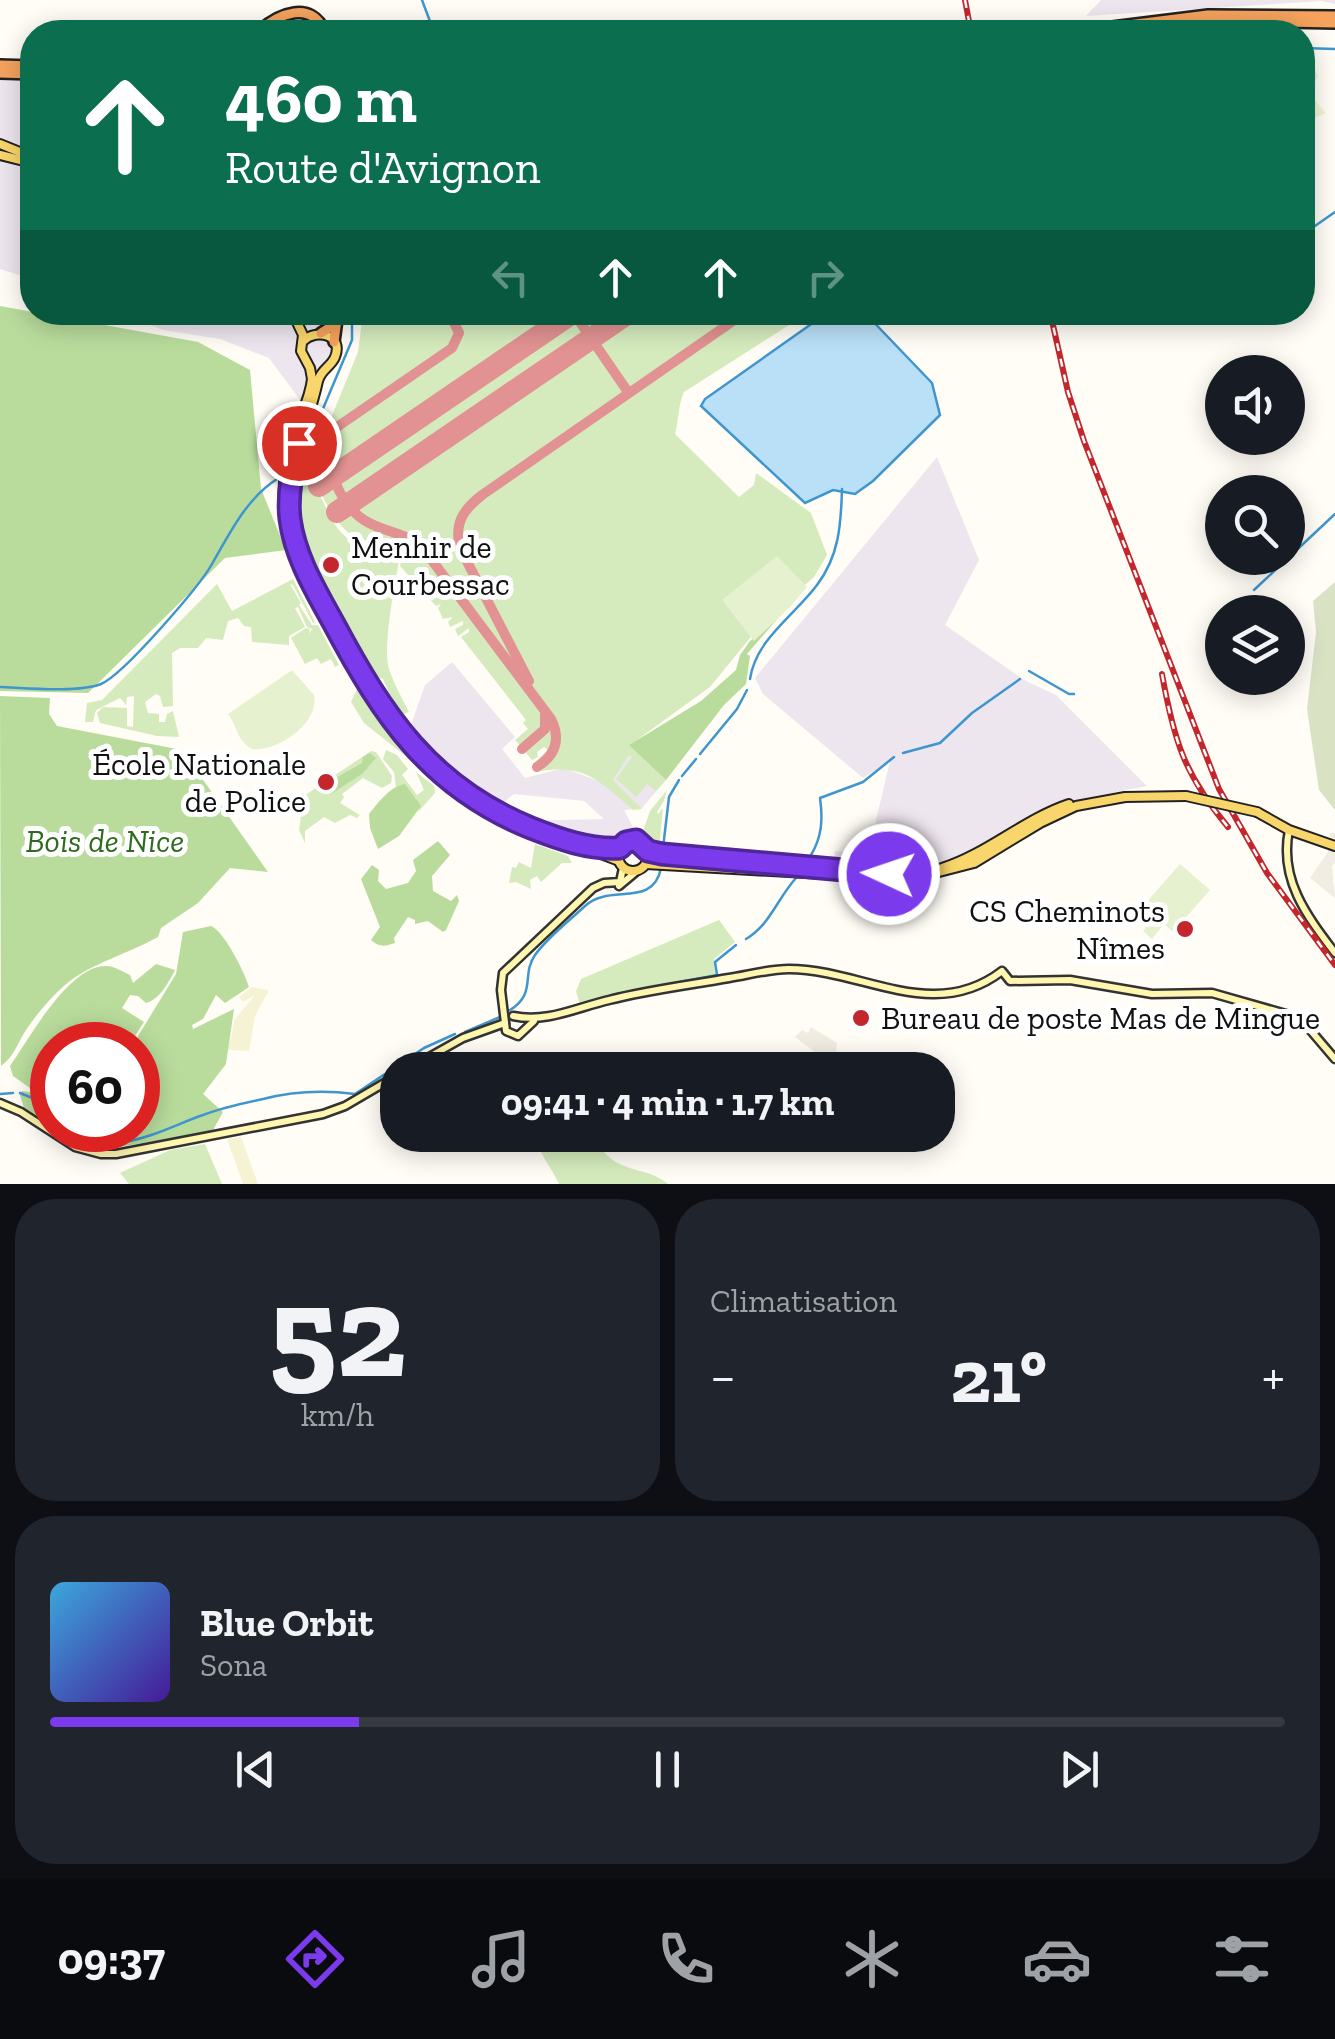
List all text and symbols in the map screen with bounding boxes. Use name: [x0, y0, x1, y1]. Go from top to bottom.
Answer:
text: 460 m: [225, 56, 417, 140]
icon: ahead: [60, 60, 190, 190]
text: Route d'Avignon: [225, 141, 541, 195]
icon: left: [483, 250, 538, 305]
icon: ahead: [588, 250, 643, 305]
icon: ahead: [693, 250, 748, 305]
icon: right: [798, 250, 853, 305]
map controls: [1205, 355, 1305, 695]
button: sound: [1205, 355, 1305, 455]
pin: [257, 401, 342, 486]
icon: arrive: [272, 416, 327, 471]
button: search: [1205, 475, 1305, 575]
place label: Menhir de Courbessac: [351, 528, 510, 603]
marker: Menhir de Courbessac: [320, 554, 342, 576]
button: layers: [1205, 595, 1305, 695]
place label: École Nationale de Police: [92, 745, 306, 820]
marker: École Nationale de Police: [315, 771, 337, 793]
park label: Bois de Nice: [26, 822, 184, 860]
position arrow: [837, 822, 941, 926]
place label: CS Cheminots Nîmes: [969, 892, 1165, 967]
marker: CS Cheminots Nîmes: [1174, 918, 1196, 940]
place label: Bureau de poste Mas de Mingue: [881, 999, 1320, 1037]
marker: Bureau de poste Mas de Mingue: [850, 1007, 872, 1029]
speed limit sign: 60: [30, 1022, 160, 1152]
text: 09:41 · 4 min · 1.7 km: [501, 1079, 834, 1125]
text: 52: [269, 1253, 406, 1409]
text: Climatisation: [710, 1282, 897, 1320]
text: 21°: [951, 1331, 1047, 1421]
text: −: [710, 1343, 736, 1409]
text: +: [1262, 1343, 1285, 1409]
text: km/h: [301, 1396, 374, 1434]
text: Blue Orbit: [200, 1600, 373, 1646]
text: Sona: [200, 1646, 267, 1684]
icon: previous: [228, 1742, 283, 1797]
icon: pause: [640, 1742, 695, 1797]
icon: next: [1052, 1742, 1107, 1797]
icon: directions: [280, 1924, 350, 1994]
icon: music: [466, 1924, 536, 1994]
icon: phone: [651, 1924, 721, 1994]
icon: climate: [837, 1924, 907, 1994]
icon: car: [1022, 1924, 1092, 1994]
icon: filters: [1207, 1924, 1277, 1994]
text: 09:37: [58, 1932, 165, 1986]

